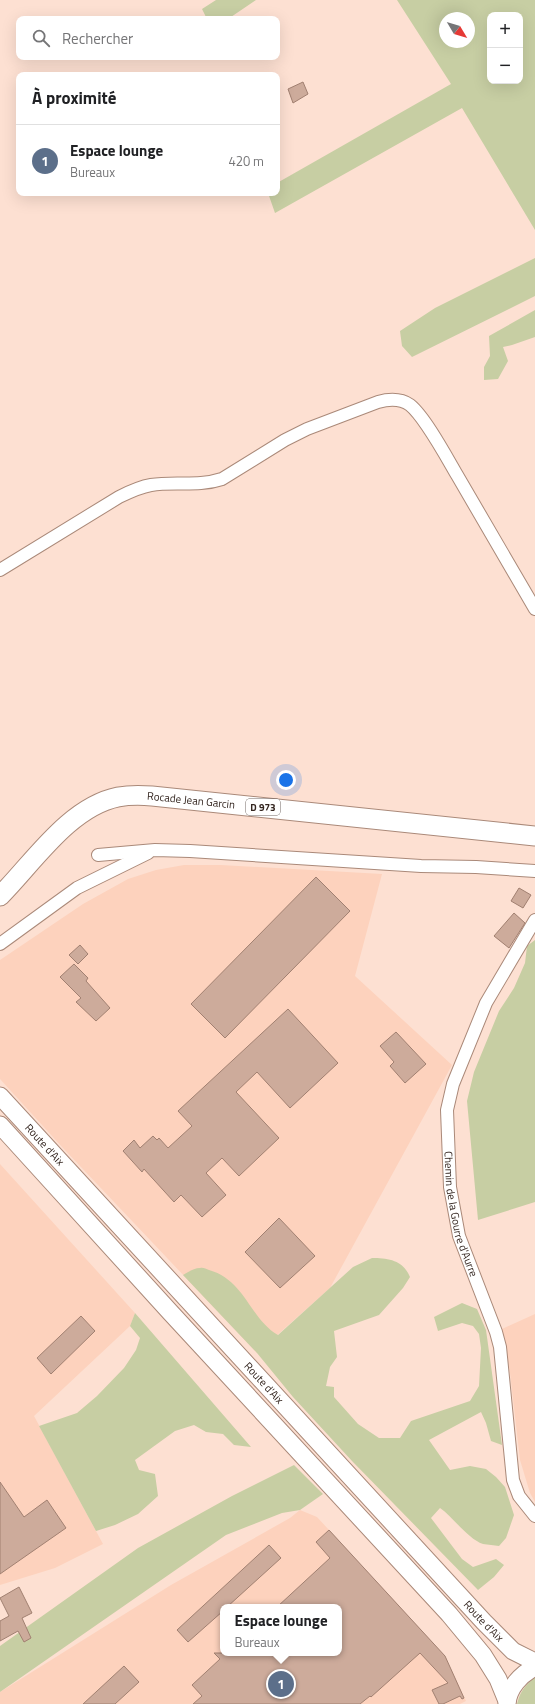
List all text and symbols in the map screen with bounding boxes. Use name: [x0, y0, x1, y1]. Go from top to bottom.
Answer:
north arrow: [439, 12, 475, 48]
map controls: [487, 12, 523, 84]
button: +: [487, 12, 523, 48]
search box: [16, 16, 280, 60]
icon: search: [30, 27, 52, 49]
text: Rechercher: [62, 27, 133, 50]
button: −: [487, 48, 523, 84]
text: À proximité: [32, 85, 116, 111]
text: Espace lounge: [70, 139, 163, 162]
text: 1: [41, 151, 49, 171]
text: 420 m: [228, 151, 264, 171]
text: Bureaux: [70, 162, 115, 182]
your location: [276, 770, 296, 790]
street label: Rocade Jean Garcin: [147, 788, 236, 813]
road number: D 973: [246, 799, 280, 815]
street label: Route d'Aix: [21, 1120, 68, 1169]
street label: Chemin de la Gourre d'Aurre: [441, 1151, 482, 1279]
street label: Route d'Aix: [241, 1359, 288, 1407]
street label: Route d'Aix: [460, 1597, 507, 1645]
popup: [220, 1604, 342, 1656]
text: Espace lounge: [234, 1609, 328, 1632]
text: Bureaux: [234, 1632, 280, 1652]
pin: 1: [268, 1669, 294, 1699]

